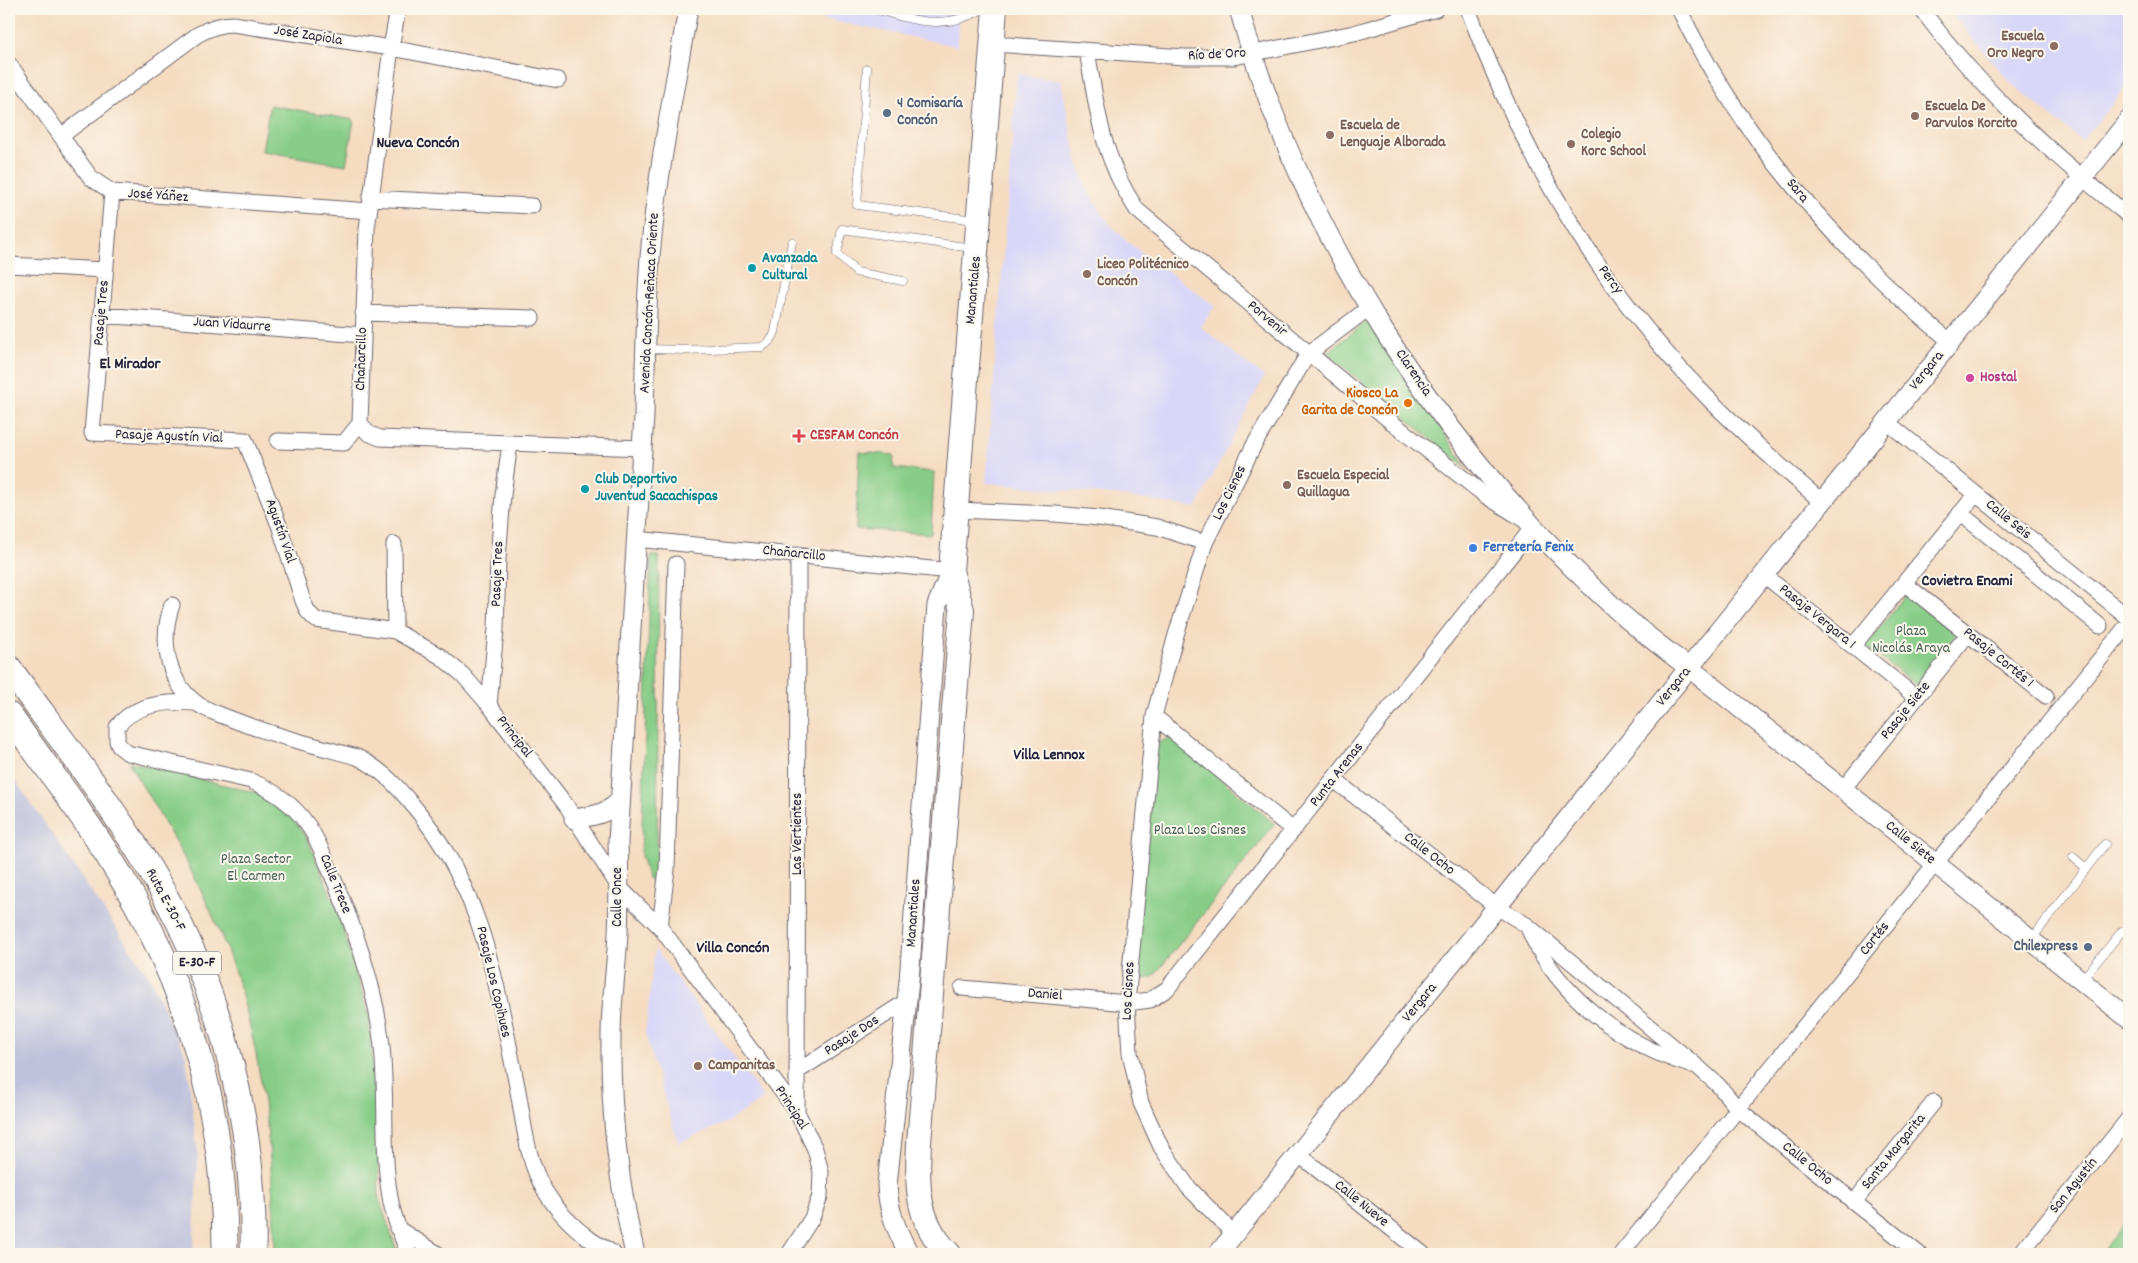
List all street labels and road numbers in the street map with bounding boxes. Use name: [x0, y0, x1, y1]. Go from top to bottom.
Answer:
street label: José Zapiola: [272, 20, 345, 52]
street label: Río de Oro: [1187, 42, 1247, 68]
street label: Sara: [1780, 174, 1814, 209]
street label: José Yáñez: [127, 183, 189, 209]
street label: Avenida Concón-Reñaca Oriente: [634, 212, 666, 394]
street label: Manantiales: [960, 255, 988, 325]
street label: Percy: [1592, 261, 1629, 300]
street label: Pasaje Tres: [88, 279, 116, 347]
street label: Porvenir: [1242, 295, 1292, 343]
street label: Juan Vidaurre: [193, 311, 272, 339]
street label: Chañarcillo: [350, 327, 374, 391]
street label: Clarencia: [1389, 345, 1437, 402]
street label: Vergara: [1904, 346, 1950, 396]
street label: Pasaje Agustín Vial: [115, 424, 224, 450]
street label: Los Cisnes: [1207, 462, 1253, 524]
street label: Calle Seis: [1980, 494, 2036, 546]
street label: Agustín Vial: [259, 496, 301, 567]
street label: Chañarcillo: [761, 540, 827, 568]
street label: Pasaje Tres: [486, 541, 510, 607]
street label: Pasaje Vergara 1: [1774, 579, 1860, 655]
street label: Pasaje Cortés 1: [1958, 622, 2038, 694]
street label: Vergara: [1651, 662, 1697, 712]
street label: Pasaje Siete: [1876, 677, 1937, 745]
street label: Principal: [490, 711, 538, 763]
street label: Punta Arenas: [1305, 738, 1369, 812]
street label: Las Vertientes: [787, 793, 809, 875]
street label: Calle Siete: [1880, 816, 1940, 871]
street label: Calle Ocho: [1399, 827, 1460, 881]
street label: Calle Trece: [313, 851, 357, 917]
street label: Ruta E-30-F: [139, 865, 191, 936]
street label: Calle Once: [607, 867, 629, 927]
street label: Manantiales: [901, 878, 927, 948]
street label: Cortés: [1855, 917, 1895, 961]
street label: Pasaje Los Copihues: [469, 924, 517, 1040]
road number: E-30-F: [173, 951, 221, 974]
street label: Los Cisnes: [1116, 961, 1142, 1021]
street label: Vergara: [1397, 978, 1443, 1028]
street label: Daniel: [1027, 983, 1064, 1008]
street label: Pasaje Dos: [820, 1010, 884, 1062]
street label: Principal: [769, 1082, 814, 1135]
street label: Santa Margarita: [1856, 1108, 1932, 1195]
street label: Calle Ocho: [1777, 1137, 1837, 1192]
street label: San Agustín: [2044, 1153, 2104, 1219]
street label: Calle Nueve: [1329, 1175, 1393, 1233]

